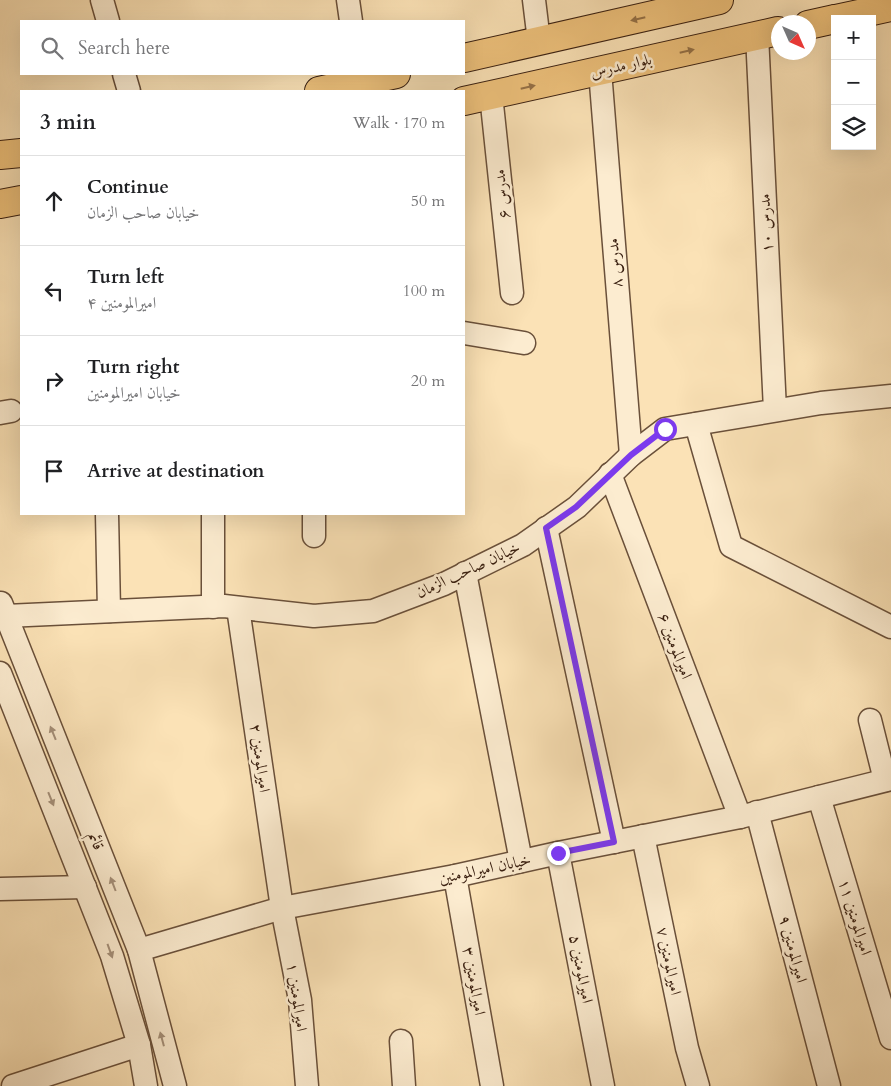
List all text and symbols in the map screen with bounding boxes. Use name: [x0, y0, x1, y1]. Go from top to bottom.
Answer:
one-way arrow: [630, 15, 645, 23]
north arrow: [771, 15, 816, 60]
map controls: [831, 15, 876, 150]
button: +: [831, 15, 876, 60]
search box: [20, 20, 465, 75]
icon: search: [38, 34, 66, 62]
text: Search here: [78, 35, 170, 61]
one-way arrow: [679, 47, 694, 55]
street label: بلوار مدرس: [588, 48, 654, 84]
button: −: [831, 60, 876, 105]
one-way arrow: [521, 83, 536, 91]
button: layers: [831, 105, 876, 150]
text: 3 min: [40, 108, 96, 137]
text: Walk · 170 m: [353, 112, 445, 134]
street label: مدرس ۶: [488, 168, 516, 220]
text: Continue: [87, 174, 169, 200]
icon: ahead: [40, 187, 68, 215]
text: 50 m: [411, 190, 445, 212]
street label: مدرس ۱۰: [753, 193, 779, 253]
text: خیابان صاحب الزمان: [87, 202, 200, 224]
street label: مدرس ۸: [602, 237, 628, 289]
text: Turn left: [87, 264, 164, 290]
icon: left: [40, 277, 68, 305]
text: 100 m: [403, 280, 445, 302]
text: امیرالمومنین ۴: [87, 292, 156, 314]
text: Turn right: [87, 354, 179, 380]
icon: right: [40, 367, 68, 395]
text: 20 m: [411, 370, 445, 392]
text: خیابان امیرالمومنین: [87, 382, 181, 404]
route start: [654, 418, 677, 441]
icon: arrive: [40, 457, 68, 485]
text: Arrive at destination: [87, 458, 264, 484]
street label: خیابان صاحب الزمان: [412, 536, 524, 604]
street label: امیرالمومنین ۶: [652, 610, 698, 682]
street label: امیرالمومنین ۲: [244, 722, 276, 794]
one-way arrow: [49, 725, 57, 740]
one-way arrow: [47, 792, 55, 807]
street label: قائم: [80, 829, 110, 855]
route end: [547, 842, 570, 865]
street label: خیابان امیرالمومنین: [437, 849, 533, 889]
one-way arrow: [109, 876, 117, 891]
street label: امیرالمومنین ۱۱: [833, 876, 877, 958]
street label: امیرالمومنین ۹: [773, 913, 813, 985]
street label: امیرالمومنین ۷: [651, 925, 687, 997]
street label: امیرالمومنین ۵: [564, 933, 598, 1005]
one-way arrow: [106, 944, 114, 959]
street label: امیرالمومنین ۳: [457, 945, 491, 1017]
street label: امیرالمومنین ۱: [281, 961, 313, 1033]
one-way arrow: [158, 1031, 166, 1046]

